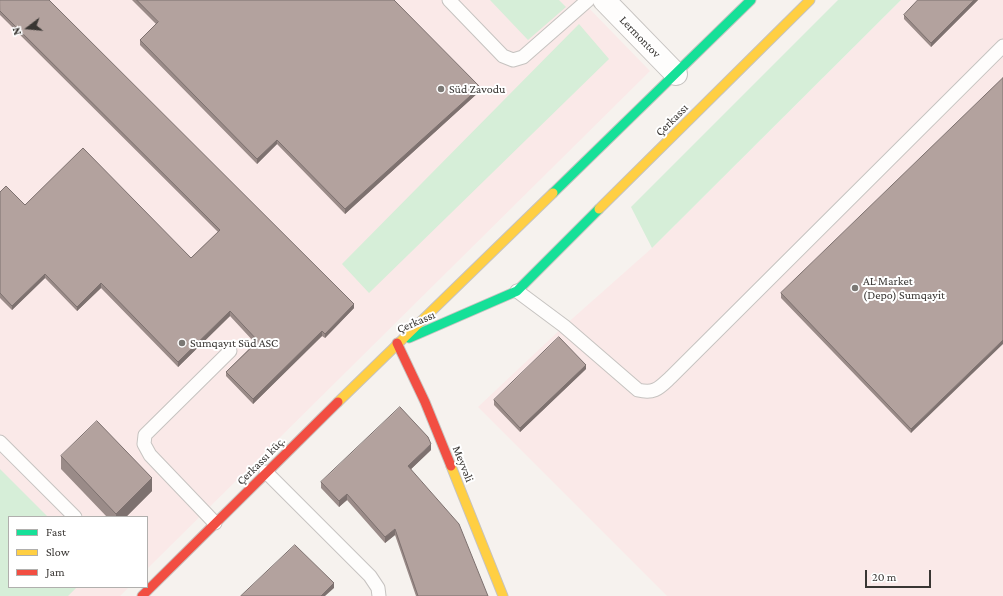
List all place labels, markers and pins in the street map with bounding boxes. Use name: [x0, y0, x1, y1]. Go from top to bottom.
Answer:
place label: Süd Zavodu: [449, 82, 505, 96]
marker: Süd Zavodu: [436, 84, 446, 94]
place label: AL Market (Depo) Sumqayit: [863, 274, 945, 302]
marker: AL Market (Depo) Sumqayit: [850, 283, 860, 293]
place label: Sumqayıt Süd ASC: [190, 336, 278, 350]
marker: Sumqayıt Süd ASC: [177, 338, 187, 348]

